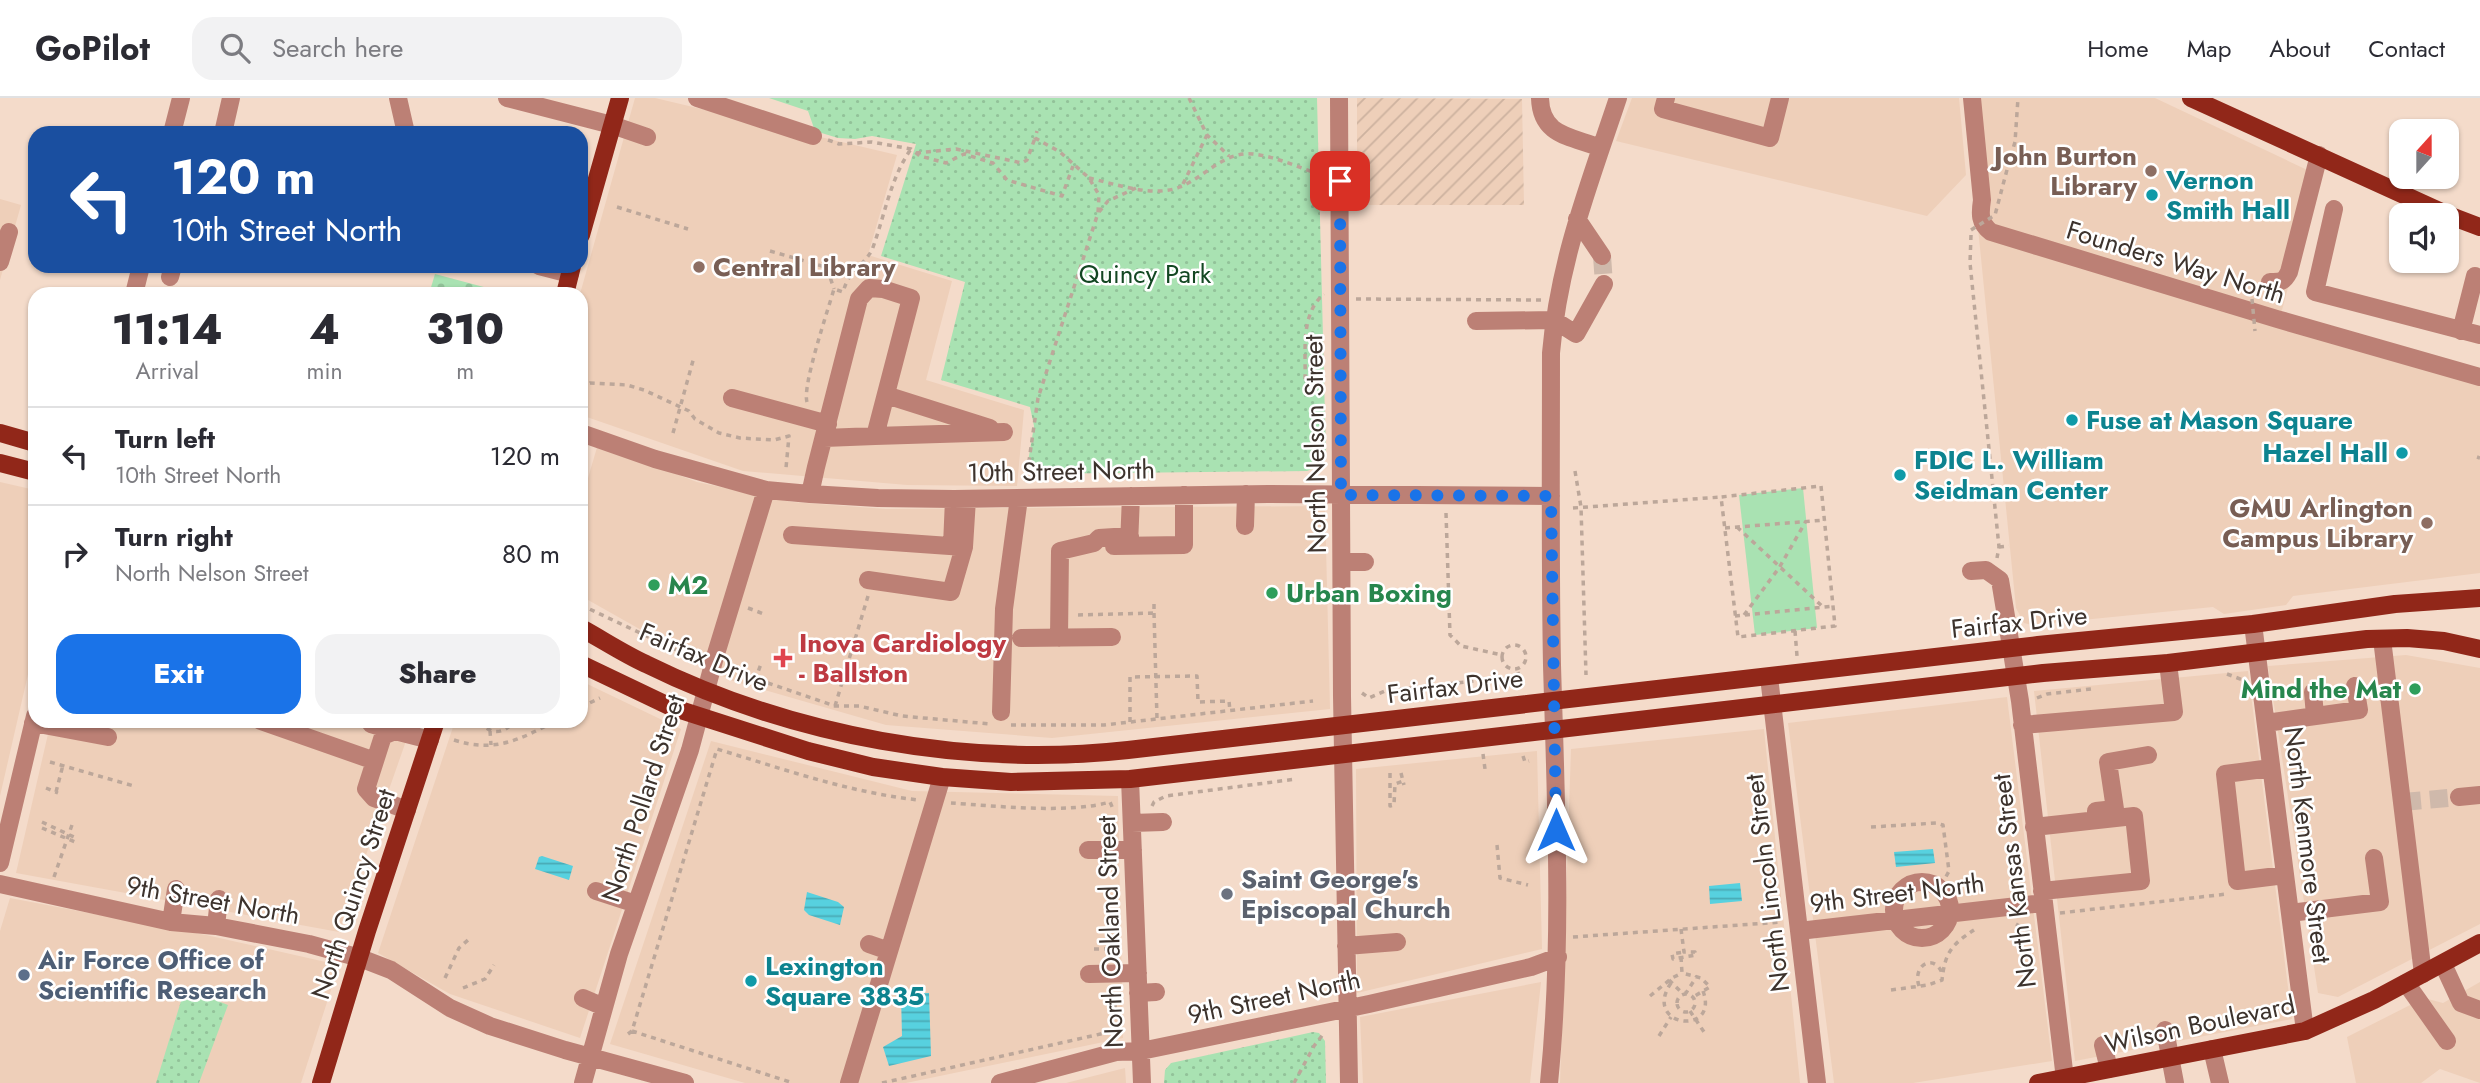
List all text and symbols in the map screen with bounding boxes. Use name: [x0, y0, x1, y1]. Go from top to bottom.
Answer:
search box: [192, 17, 682, 80]
text: GoPilot: [35, 25, 150, 72]
icon: search: [216, 29, 254, 67]
text: Search here: [272, 29, 403, 67]
text: Home: [2087, 31, 2149, 66]
text: Map: [2187, 31, 2231, 66]
text: About: [2269, 31, 2330, 66]
text: Contact: [2368, 31, 2445, 66]
north arrow: [2389, 119, 2459, 189]
map controls: [2389, 119, 2459, 273]
place label: John Burton Library: [1989, 137, 2137, 205]
text: 120 m: [171, 142, 315, 212]
pin: [1310, 151, 1370, 211]
icon: left: [56, 154, 147, 245]
place label: Vernon Smith Hall: [2165, 161, 2290, 229]
icon: arrive: [1321, 162, 1359, 200]
marker: John Burton Library: [2143, 163, 2159, 179]
marker: Vernon Smith Hall: [2144, 187, 2160, 203]
button: sound: [2389, 203, 2459, 273]
text: 10th Street North: [171, 207, 402, 253]
street label: Founders Way North: [2062, 211, 2290, 313]
place label: Central Library: [713, 248, 896, 286]
park label: Quincy Park: [1079, 255, 1212, 293]
marker: Central Library: [691, 259, 707, 275]
text: 11:14: [112, 299, 223, 360]
text: 4: [309, 299, 340, 360]
text: 310: [426, 299, 504, 360]
street label: North Nelson Street: [1294, 334, 1336, 554]
text: Arrival: [136, 354, 199, 388]
text: min: [307, 354, 343, 388]
text: m: [456, 354, 474, 388]
place label: Fuse at Mason Square: [2086, 401, 2353, 439]
marker: Fuse at Mason Square: [2064, 412, 2080, 428]
text: Turn left: [115, 420, 215, 458]
place label: Hazel Hall: [2262, 434, 2388, 472]
icon: left: [56, 437, 94, 475]
text: 120 m: [490, 437, 560, 475]
place label: FDIC L. William Seidman Center: [1914, 441, 2109, 509]
marker: Hazel Hall: [2394, 445, 2410, 461]
street label: 10th Street North: [967, 450, 1155, 492]
text: 10th Street North: [115, 458, 281, 492]
marker: FDIC L. William Seidman Center: [1892, 467, 1908, 483]
place label: GMU Arlington Campus Library: [2222, 489, 2413, 557]
marker: GMU Arlington Campus Library: [2419, 515, 2435, 531]
text: Turn right: [115, 518, 233, 556]
icon: right: [56, 535, 94, 573]
text: 80 m: [502, 535, 560, 573]
text: North Nelson Street: [115, 556, 308, 590]
place label: M2: [668, 566, 708, 604]
place label: Urban Boxing: [1286, 574, 1452, 612]
marker: M2: [646, 577, 662, 593]
marker: Urban Boxing: [1264, 585, 1280, 601]
street label: Fairfax Drive: [1949, 596, 2089, 648]
street label: Fairfax Drive: [634, 613, 774, 701]
place label: Inova Cardiology - Ballston: [799, 624, 1006, 692]
button: Exit: [56, 634, 301, 714]
button: Share: [315, 634, 560, 714]
marker: Inova Cardiology - Ballston: [773, 648, 793, 668]
street label: Fairfax Drive: [1385, 659, 1525, 713]
place label: Mind the Mat: [2241, 670, 2402, 708]
marker: Mind the Mat: [2407, 681, 2423, 697]
street label: North Pollard Street: [591, 688, 695, 907]
street label: North Kenmore Street: [2275, 725, 2341, 966]
street label: North Lincoln Street: [1735, 771, 1799, 994]
street label: North Kansas Street: [1982, 771, 2046, 990]
street label: North Quincy Street: [301, 783, 405, 1004]
position arrow: [1519, 793, 1593, 867]
street label: North Oakland Street: [1087, 815, 1133, 1049]
place label: Saint George's Episcopal Church: [1241, 860, 1451, 928]
street label: 9th Street North: [1808, 863, 1986, 923]
street label: 9th Street North: [123, 866, 303, 934]
marker: Saint George's Episcopal Church: [1219, 886, 1235, 902]
place label: Air Force Office of Scientific Research: [37, 941, 267, 1009]
place label: Lexington Square 3835: [765, 947, 925, 1015]
street label: 9th Street North: [1184, 960, 1364, 1034]
marker: Air Force Office of Scientific Research: [16, 967, 32, 983]
marker: Lexington Square 3835: [743, 973, 759, 989]
street label: Wilson Boulevard: [2101, 985, 2299, 1063]

